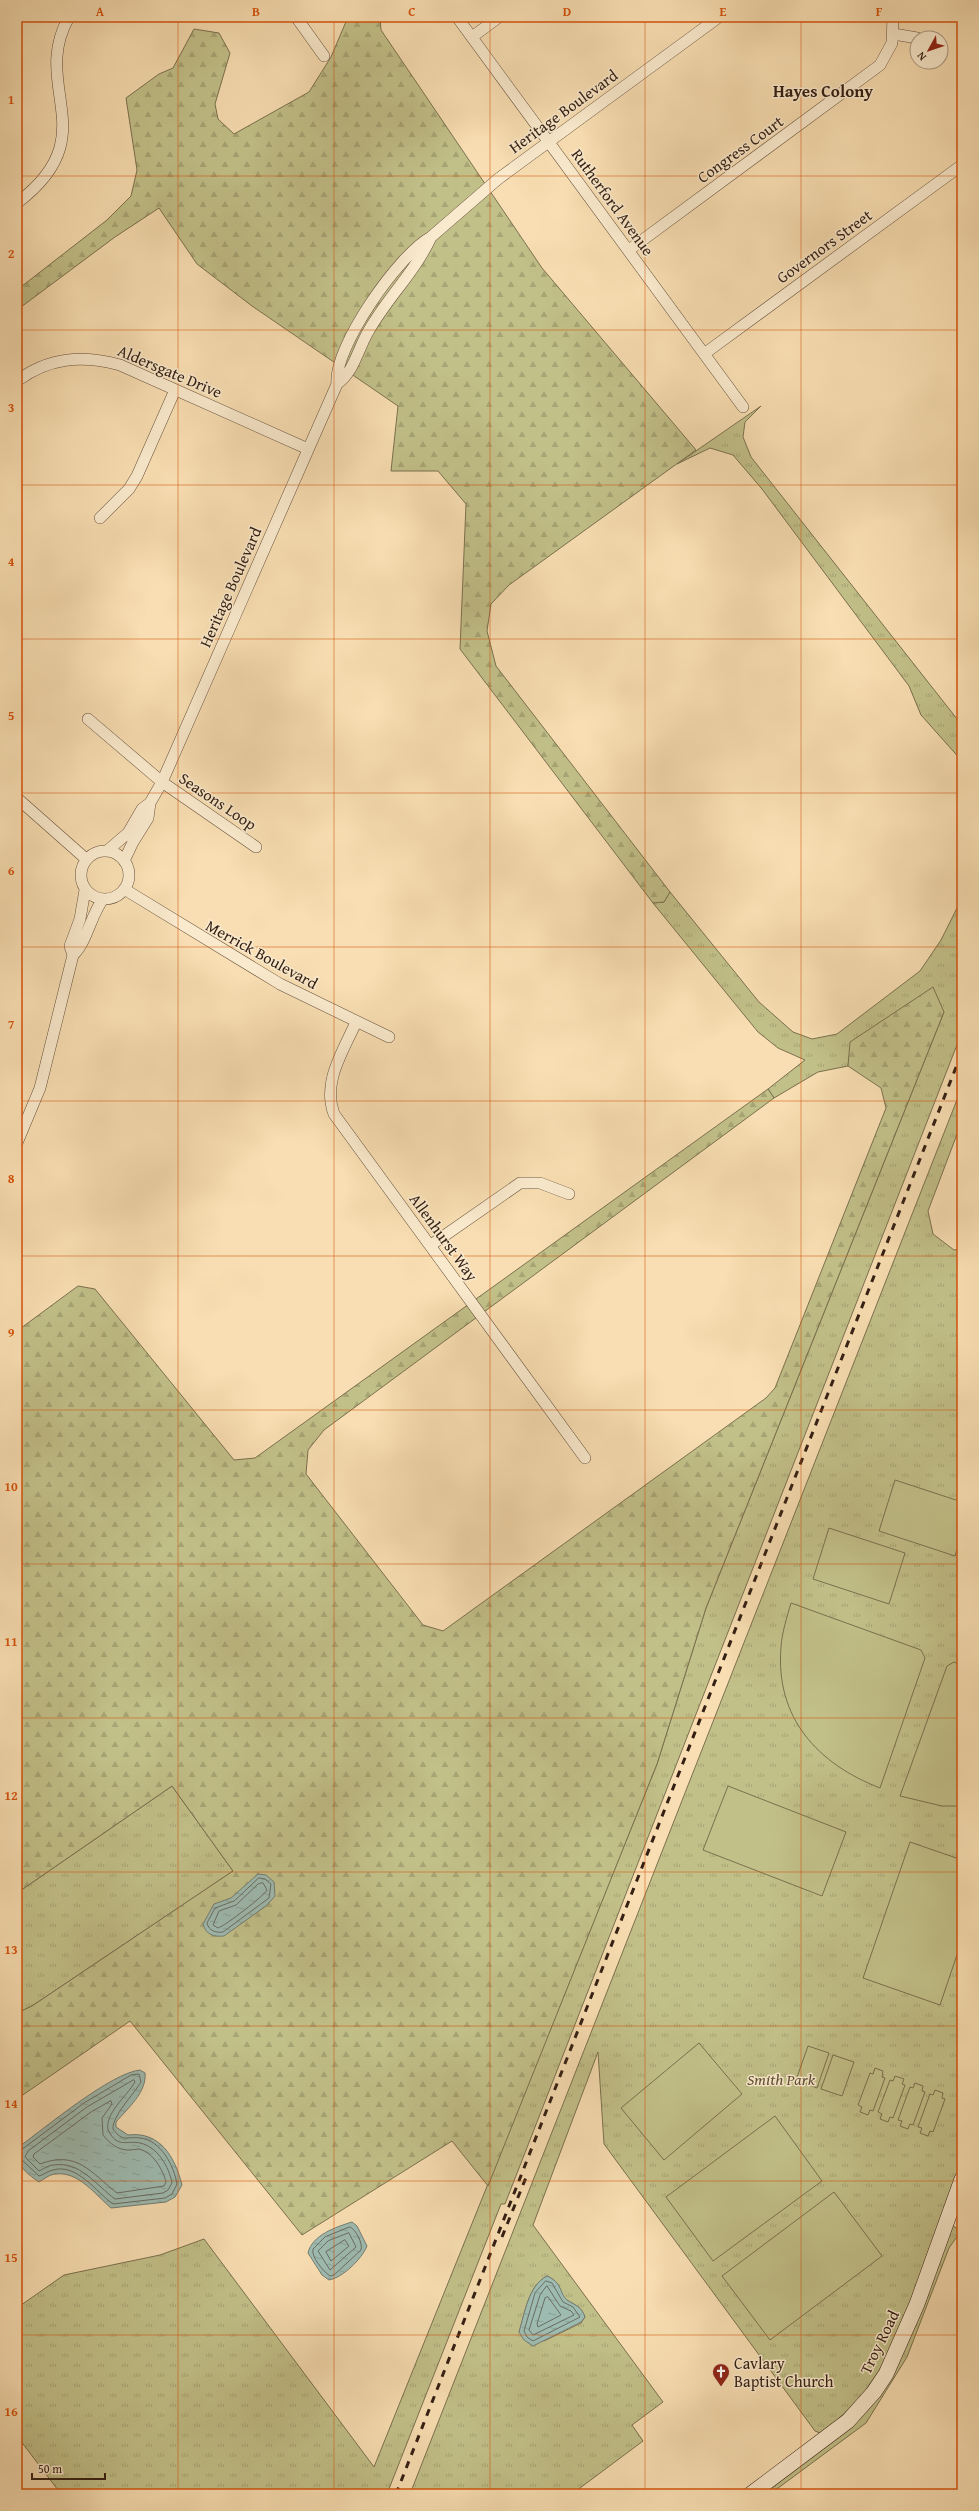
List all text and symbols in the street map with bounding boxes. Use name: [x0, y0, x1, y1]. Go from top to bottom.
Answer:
text: A: [96, 2, 105, 21]
text: B: [252, 2, 260, 21]
text: C: [408, 2, 416, 21]
text: D: [563, 2, 571, 21]
text: E: [720, 2, 727, 21]
text: F: [876, 2, 883, 21]
north arrow: [909, 30, 949, 70]
text: N: [912, 48, 930, 64]
street label: Heritage Boulevard: [504, 63, 623, 159]
district label: Hayes Colony: [773, 78, 873, 103]
text: 1: [8, 90, 14, 109]
street label: Congress Court: [692, 109, 788, 189]
street label: Rutherford Avenue: [566, 143, 660, 261]
street label: Governors Street: [771, 203, 877, 289]
text: 2: [8, 244, 15, 263]
street label: Aldersgate Drive: [114, 338, 226, 404]
text: 3: [8, 398, 14, 417]
street label: Heritage Boulevard: [193, 523, 267, 651]
text: 4: [8, 552, 15, 571]
text: 5: [8, 706, 15, 725]
street label: Seasons Loop: [174, 766, 262, 836]
text: 6: [8, 861, 15, 880]
street label: Merrick Boulevard: [202, 913, 323, 995]
text: 7: [8, 1015, 15, 1034]
text: 8: [8, 1169, 15, 1188]
street label: Allenhurst Way: [404, 1188, 484, 1286]
text: 9: [8, 1323, 15, 1342]
text: 10: [4, 1477, 18, 1496]
text: 11: [4, 1632, 18, 1651]
text: 12: [4, 1786, 18, 1805]
text: 13: [4, 1940, 18, 1959]
park label: Smith Park: [747, 2067, 816, 2091]
text: 14: [4, 2094, 18, 2113]
text: 15: [4, 2248, 18, 2267]
street label: Troy Road: [853, 2306, 905, 2378]
place label: Cavlary Baptist Church: [734, 2351, 833, 2393]
church icon: Cavlary Baptist Church: [711, 2362, 731, 2387]
text: 16: [4, 2402, 18, 2421]
scale bar: [32, 2455, 105, 2481]
text: 50 m: [38, 2460, 62, 2477]

